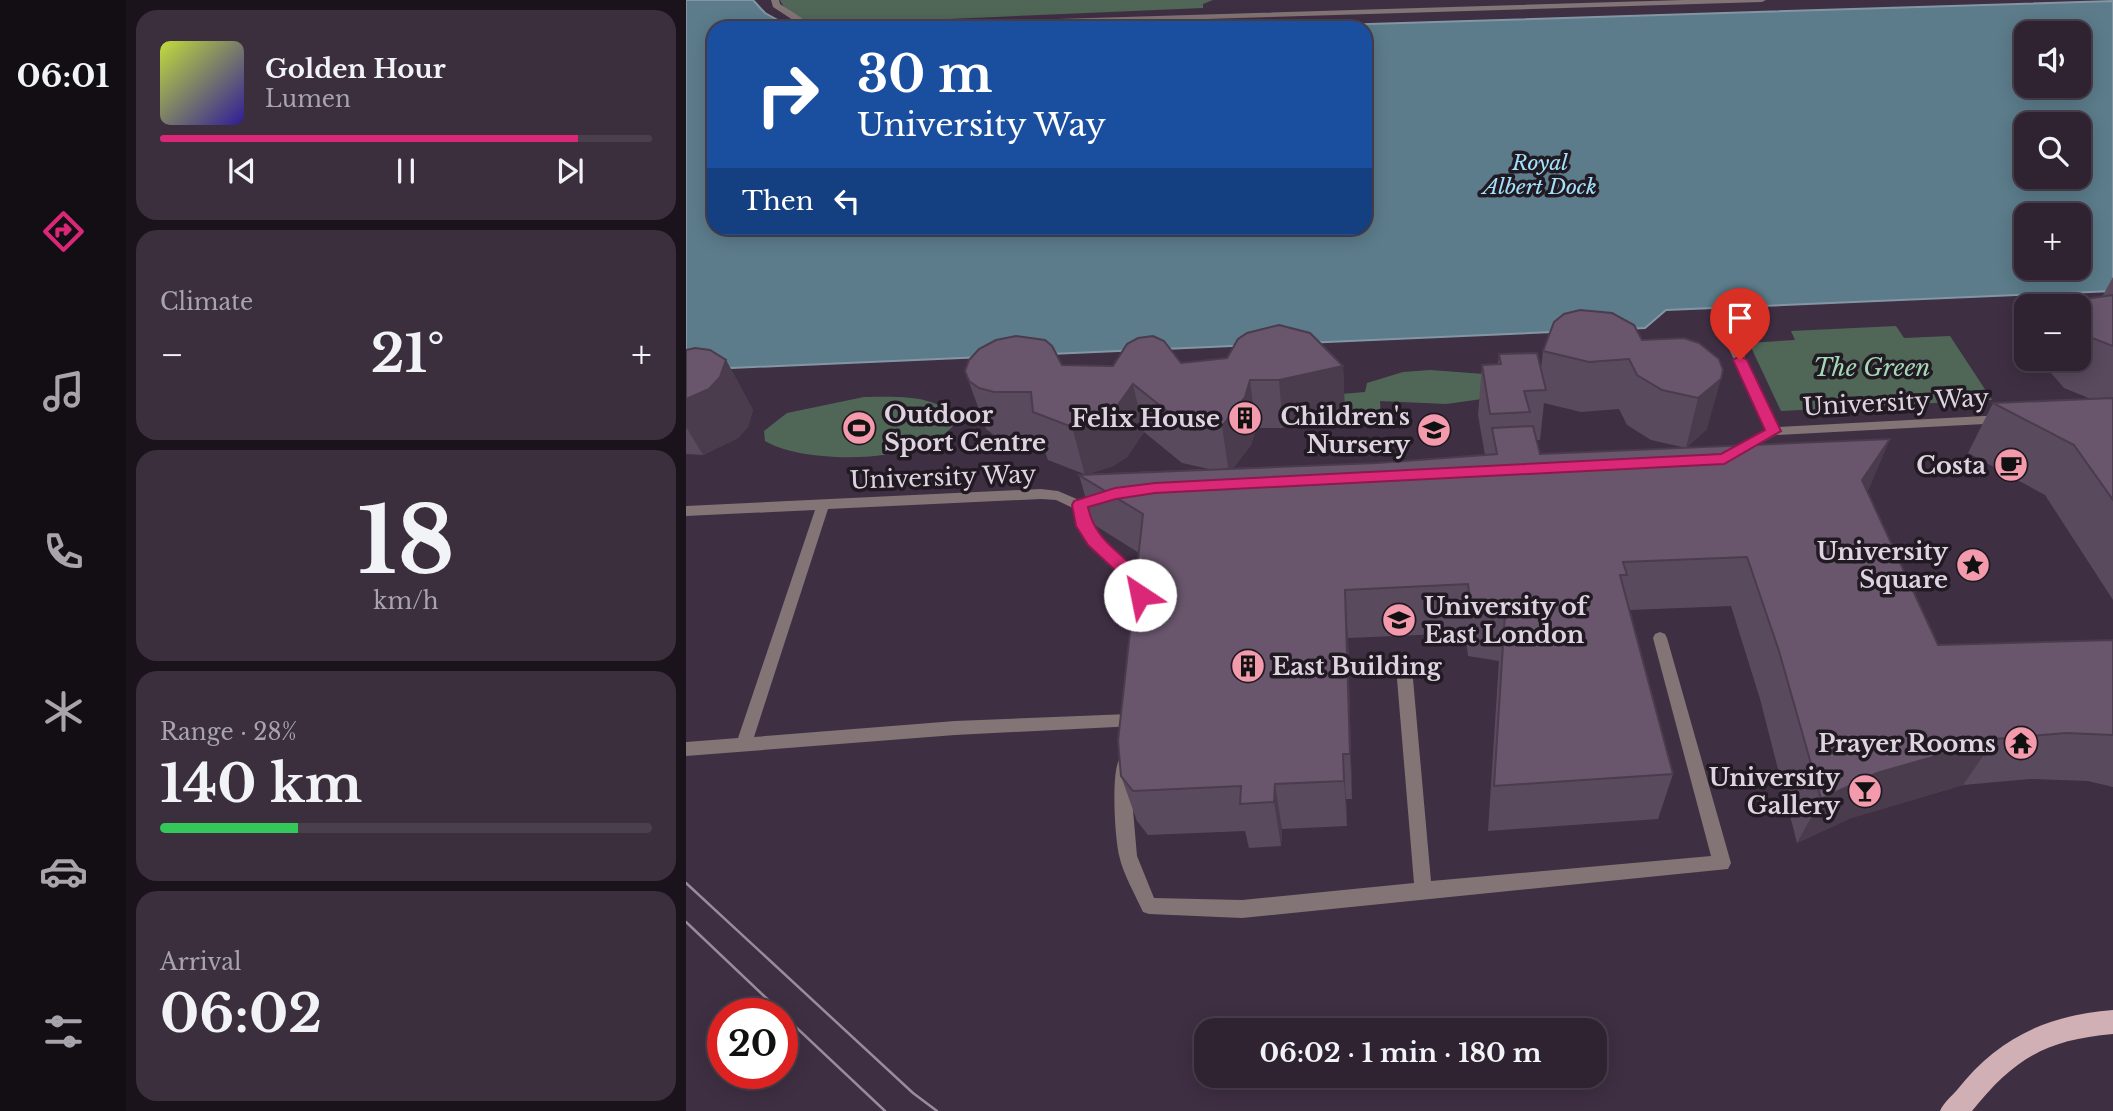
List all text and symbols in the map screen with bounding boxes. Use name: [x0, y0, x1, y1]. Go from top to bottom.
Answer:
map controls: [2014, 21, 2091, 371]
button: sound: [2014, 21, 2091, 98]
text: 30 m: [857, 44, 992, 105]
icon: right: [742, 49, 833, 140]
text: Golden Hour: [265, 53, 446, 85]
text: 06:01: [17, 56, 109, 96]
text: Lumen: [265, 85, 351, 113]
text: University Way: [857, 105, 1106, 145]
button: search: [2014, 112, 2091, 189]
water label: Royal Albert Dock: [1480, 150, 1597, 200]
icon: previous: [223, 152, 261, 190]
icon: pause: [387, 152, 425, 190]
icon: next: [551, 152, 589, 190]
icon: left: [828, 182, 866, 220]
text: Then: [742, 185, 814, 217]
button: +: [2014, 203, 2091, 280]
icon: directions: [39, 207, 88, 256]
text: Climate: [160, 288, 253, 316]
pin: [1710, 288, 1770, 360]
button: −: [2014, 294, 2091, 371]
icon: arrive: [1721, 299, 1759, 337]
text: 21°: [371, 322, 445, 386]
text: −: [160, 331, 184, 378]
text: +: [631, 331, 652, 378]
park label: The Green: [1814, 353, 1930, 382]
icon: music: [39, 367, 88, 416]
street label: University Way: [1802, 383, 1991, 421]
building icon: Felix House: [1226, 399, 1264, 437]
place label: Outdoor Sport Centre: [884, 400, 1046, 457]
place label: Children's Nursery: [1281, 402, 1410, 459]
place label: Felix House: [1071, 404, 1220, 433]
sports icon: Outdoor Sport Centre: [840, 409, 878, 447]
school or university icon: Children's Nursery: [1415, 411, 1453, 449]
cafe icon: Costa: [1992, 446, 2030, 484]
place label: Costa: [1916, 451, 1986, 480]
street label: University Way: [849, 459, 1037, 495]
text: 18: [357, 485, 455, 598]
icon: phone: [39, 527, 88, 576]
place label: University Square: [1817, 537, 1948, 594]
place icon: University Square: [1954, 546, 1992, 584]
position arrow: [1103, 558, 1177, 632]
text: km/h: [373, 587, 439, 615]
place label: University of East London: [1424, 592, 1590, 649]
school or university icon: University of East London: [1380, 601, 1418, 639]
building icon: East Building: [1229, 647, 1267, 685]
place label: East Building: [1272, 652, 1443, 681]
icon: climate: [39, 687, 88, 736]
text: Range · 28%: [160, 718, 297, 746]
temple icon: Prayer Rooms: [2002, 724, 2040, 762]
place label: Prayer Rooms: [1818, 729, 1996, 758]
text: 140 km: [160, 752, 362, 816]
place label: University Gallery: [1709, 763, 1840, 820]
bar icon: University Gallery: [1846, 772, 1884, 810]
icon: car: [39, 847, 88, 896]
text: Arrival: [160, 948, 241, 976]
text: 06:02: [160, 982, 322, 1046]
speed limit sign: 20: [707, 998, 798, 1089]
icon: filters: [39, 1007, 88, 1056]
text: 06:02 · 1 min · 180 m: [1260, 1037, 1541, 1069]

